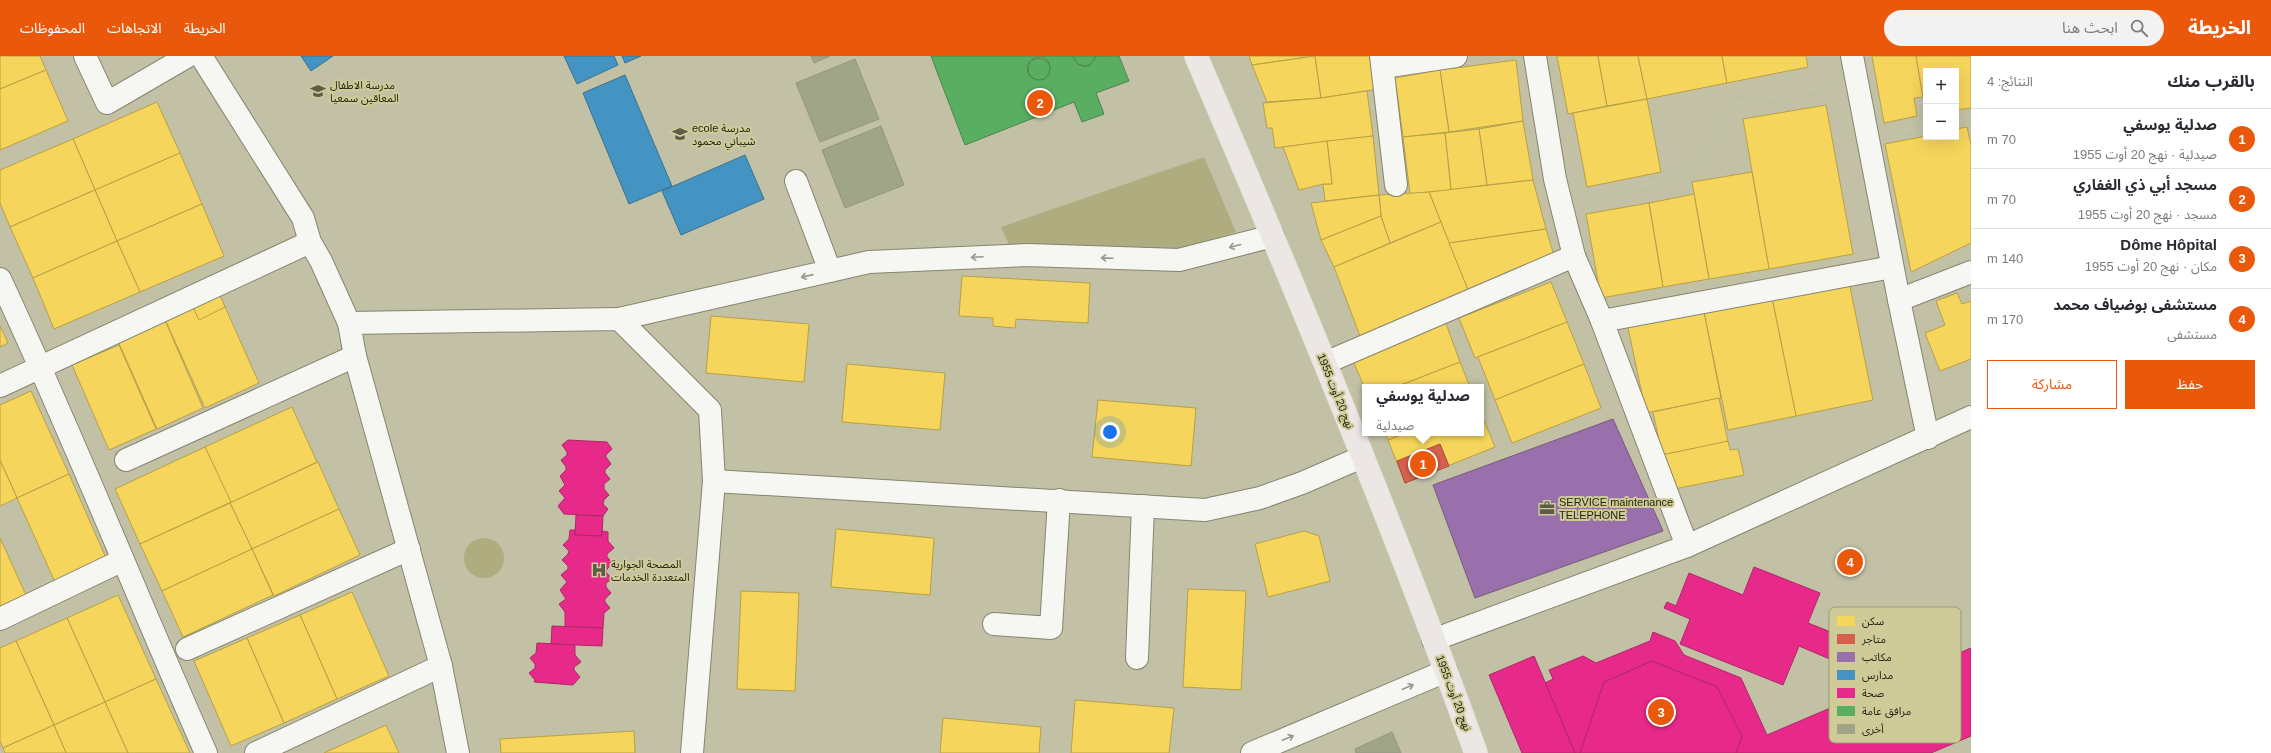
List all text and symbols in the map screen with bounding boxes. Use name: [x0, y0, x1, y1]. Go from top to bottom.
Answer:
search box: [1884, 10, 2164, 46]
icon: search: [2128, 17, 2150, 39]
text: الخريطة: [2188, 17, 2251, 38]
text: ابحث هنا: [2062, 19, 2118, 36]
text: المحفوظات: [20, 20, 85, 36]
text: الاتجاهات: [107, 20, 162, 36]
text: الخريطة: [184, 20, 226, 36]
map controls: [1923, 68, 1959, 140]
button: +: [1923, 68, 1959, 104]
text: بالقرب منك: [2167, 72, 2255, 91]
text: النتائج: 4: [1987, 74, 2033, 89]
place label: مدرسة الاطفال المعاقين سمعيا: [330, 79, 399, 105]
school or university icon: مدرسة الاطفال المعاقين سمعيا: [309, 82, 327, 100]
pin: 2: [1027, 88, 1053, 118]
button: −: [1923, 104, 1959, 140]
text: صدلية يوسفي: [2123, 116, 2217, 133]
place label: ecole مدرسة شيباني محمود: [692, 122, 756, 151]
school or university icon: ecole مدرسة شيباني محمود: [671, 125, 689, 143]
text: 70 m: [1987, 132, 2016, 147]
text: 1: [2238, 132, 2246, 147]
text: صيدلية · نهج 20 أوت 1955: [2073, 147, 2217, 162]
text: مسجد أبي ذي الغفاري: [2073, 176, 2217, 193]
text: 70 m: [1987, 192, 2016, 207]
text: 2: [2238, 192, 2246, 207]
text: مسجد · نهج 20 أوت 1955: [2078, 207, 2217, 222]
text: Dôme Hôpital: [2120, 236, 2217, 253]
one-way arrow: [1229, 242, 1242, 250]
text: 140 m: [1987, 251, 2023, 266]
text: 3: [2238, 251, 2246, 266]
one-way arrow: [971, 253, 984, 261]
one-way arrow: [1101, 254, 1114, 261]
text: مكان · نهج 20 أوت 1955: [2085, 259, 2217, 274]
one-way arrow: [801, 273, 814, 281]
text: مستشفى بوضياف محمد: [2053, 296, 2217, 313]
text: 170 m: [1987, 312, 2023, 327]
text: 4: [2238, 312, 2246, 327]
text: مستشفى: [2167, 327, 2217, 342]
street label: نهج 20 أوت 1955: [1314, 352, 1357, 431]
button: مشاركة: [1987, 360, 2117, 409]
button: حفظ: [2125, 360, 2255, 409]
popup: [1362, 384, 1484, 436]
text: صدلية يوسفي: [1376, 387, 1470, 404]
text: صيدلية: [1376, 418, 1414, 433]
your location: [1100, 422, 1120, 442]
pin: 1: [1410, 449, 1436, 479]
place label: SERVICE maintenance TELEPHONE: [1559, 496, 1673, 521]
office icon: SERVICE maintenance TELEPHONE: [1538, 499, 1556, 517]
pin: 4: [1837, 547, 1863, 577]
place label: المصحة الجوارية المتعددة الخدمات: [611, 558, 690, 583]
hospital icon: المصحة الجوارية المتعددة الخدمات: [590, 561, 608, 579]
legend: [1829, 607, 1961, 743]
text: سكن: [1862, 615, 1885, 628]
text: متاجر: [1861, 633, 1886, 646]
text: مكاتب: [1862, 651, 1892, 664]
street label: نهج 20 أوت 1955: [1432, 653, 1474, 733]
text: مدارس: [1862, 669, 1893, 682]
one-way arrow: [1401, 683, 1413, 690]
text: صحة: [1862, 687, 1884, 699]
pin: 3: [1648, 697, 1674, 727]
text: مرافق عامة: [1862, 705, 1911, 718]
text: أخرى: [1862, 723, 1884, 736]
one-way arrow: [1282, 733, 1294, 741]

